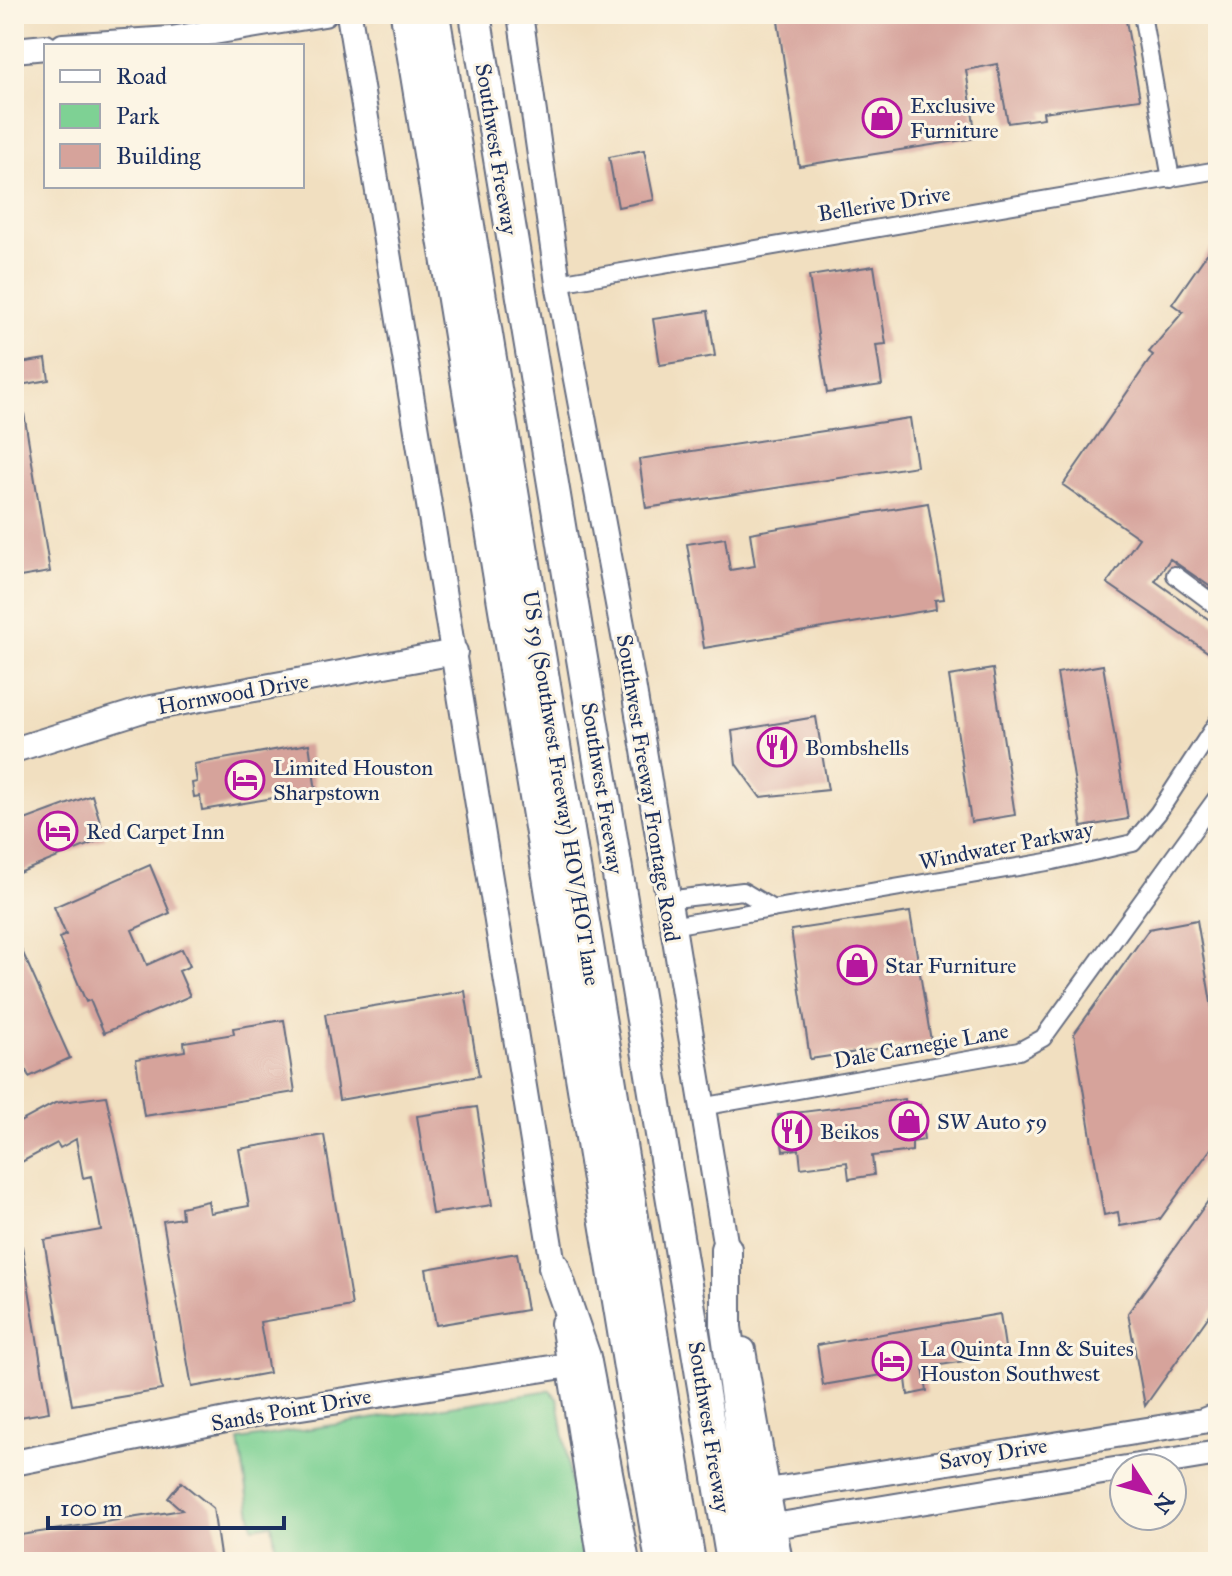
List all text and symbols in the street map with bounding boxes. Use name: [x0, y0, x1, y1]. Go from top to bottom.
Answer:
legend: [44, 44, 304, 188]
text: Road: [116, 61, 167, 91]
street label: Southwest Freeway: [470, 61, 524, 237]
place label: Exclusive Furniture: [910, 92, 999, 144]
shop icon: Exclusive Furniture: [861, 97, 903, 139]
text: Park: [116, 101, 160, 131]
text: Building: [116, 141, 201, 171]
street label: Bellerive Drive: [816, 180, 952, 227]
street label: US 59 (Southwest Freeway) HOV/HOT lane: [518, 589, 606, 987]
street label: Southwest Freeway Frontage Road: [611, 632, 686, 944]
street label: Hornwood Drive: [155, 667, 311, 720]
street label: Southwest Freeway: [576, 700, 630, 876]
restaurant icon: Bombshells: [756, 726, 798, 768]
place label: Bombshells: [805, 734, 909, 761]
place label: Limited Houston Sharpstown: [273, 754, 433, 806]
hotel icon: Limited Houston Sharpstown: [224, 759, 266, 801]
hotel icon: Red Carpet Inn: [37, 810, 79, 852]
street label: Windwater Parkway: [917, 815, 1096, 876]
place label: Red Carpet Inn: [86, 818, 225, 845]
shop icon: Star Furniture: [836, 944, 878, 986]
place label: Star Furniture: [885, 952, 1016, 979]
street label: Dale Carnegie Lane: [832, 1017, 1010, 1074]
shop icon: SW Auto 59: [888, 1100, 930, 1142]
place label: SW Auto 59: [937, 1108, 1047, 1135]
restaurant icon: Beikos: [771, 1110, 813, 1152]
place label: Beikos: [820, 1118, 879, 1145]
place label: La Quinta Inn & Suites Houston Southwest: [920, 1335, 1134, 1387]
street label: Southwest Freeway: [683, 1339, 737, 1515]
hotel icon: La Quinta Inn & Suites Houston Southwest: [871, 1340, 913, 1382]
street label: Sands Point Drive: [209, 1382, 373, 1437]
street label: Savoy Drive: [937, 1432, 1049, 1475]
north arrow: [1108, 1452, 1188, 1532]
scale bar: [48, 1480, 284, 1530]
text: N: [1147, 1488, 1180, 1519]
text: 100 m: [60, 1493, 123, 1523]

